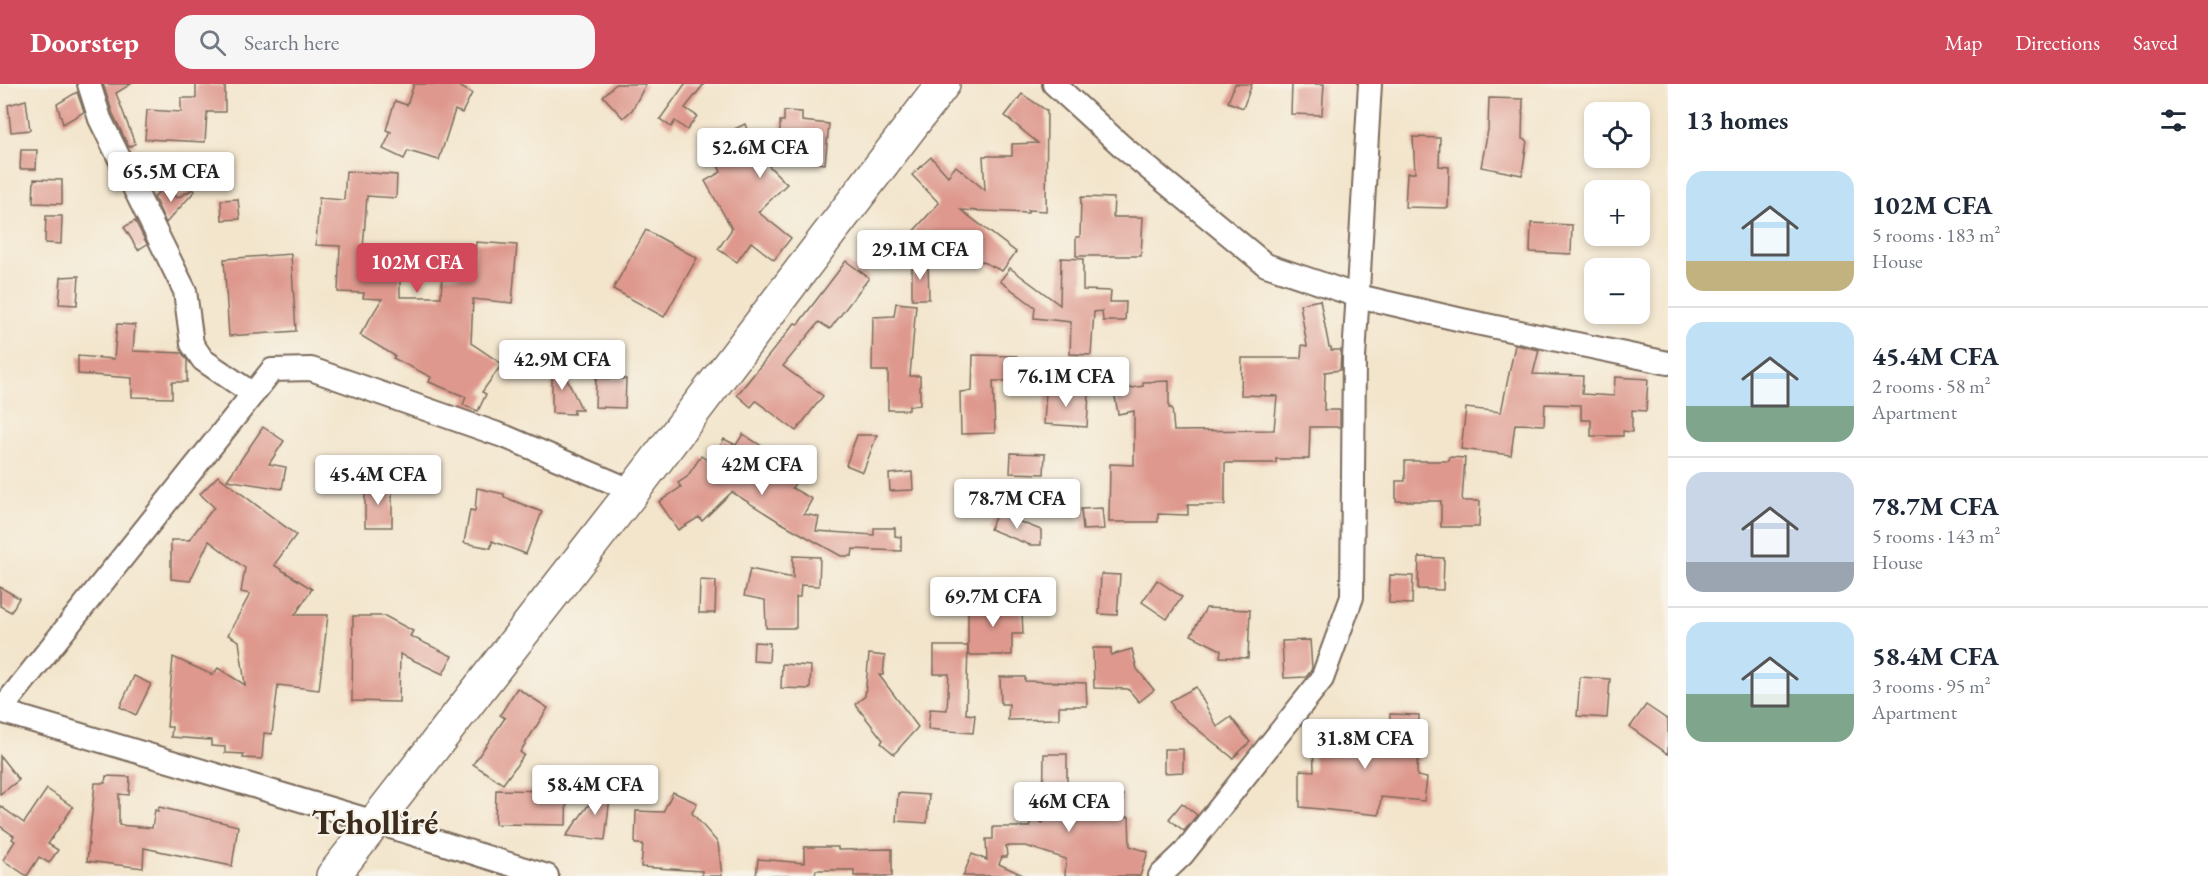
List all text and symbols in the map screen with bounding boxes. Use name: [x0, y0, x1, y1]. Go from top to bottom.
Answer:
search box: [175, 15, 595, 69]
text: Doorstep: [30, 24, 139, 60]
icon: search: [196, 26, 229, 59]
text: Search here: [244, 28, 339, 57]
text: Map: [1945, 29, 1982, 56]
text: Directions: [2015, 29, 2100, 56]
text: Saved: [2133, 29, 2178, 56]
map controls: [1584, 102, 1650, 324]
button: locate: [1584, 102, 1650, 168]
text: 13 homes: [1686, 103, 1788, 137]
icon: filters: [2157, 104, 2190, 137]
pin: 52.6M CFA: [691, 128, 829, 179]
text: 52.6M CFA: [711, 134, 809, 160]
pin: 65.5M CFA: [102, 152, 240, 203]
text: 65.5M CFA: [122, 158, 220, 184]
button: +: [1584, 180, 1650, 246]
text: 102M CFA: [1872, 188, 1993, 222]
icon: home: [1734, 195, 1806, 267]
text: 5 rooms · 183 m²: [1872, 222, 2000, 248]
pin: 29.1M CFA: [851, 230, 989, 281]
text: 29.1M CFA: [871, 236, 969, 262]
pin: 102M CFA: [355, 243, 479, 294]
text: House: [1872, 248, 1923, 274]
text: 102M CFA: [371, 249, 463, 275]
button: −: [1584, 258, 1650, 324]
text: 45.4M CFA: [1872, 339, 1999, 373]
pin: 42.9M CFA: [493, 340, 631, 391]
text: 42.9M CFA: [513, 346, 611, 372]
icon: home: [1734, 346, 1806, 418]
pin: 76.1M CFA: [997, 357, 1135, 408]
text: 76.1M CFA: [1017, 363, 1115, 389]
text: 2 rooms · 58 m²: [1872, 373, 1991, 399]
text: Apartment: [1872, 399, 1957, 425]
pin: 42M CFA: [707, 445, 817, 496]
text: 42M CFA: [721, 451, 803, 477]
pin: 45.4M CFA: [309, 455, 447, 506]
text: 45.4M CFA: [329, 461, 427, 487]
pin: 78.7M CFA: [948, 479, 1086, 530]
text: 78.7M CFA: [968, 485, 1066, 511]
text: 78.7M CFA: [1872, 489, 1999, 523]
icon: home: [1734, 496, 1806, 568]
text: 5 rooms · 143 m²: [1872, 523, 2000, 549]
text: House: [1872, 549, 1923, 575]
pin: 69.7M CFA: [924, 577, 1062, 628]
text: 69.7M CFA: [944, 583, 1042, 609]
text: 58.4M CFA: [1872, 639, 1999, 673]
icon: home: [1734, 646, 1806, 718]
text: 3 rooms · 95 m²: [1872, 673, 1991, 699]
text: Apartment: [1872, 699, 1957, 725]
pin: 31.8M CFA: [1296, 719, 1434, 770]
text: 31.8M CFA: [1316, 725, 1414, 751]
pin: 58.4M CFA: [526, 765, 664, 816]
text: 58.4M CFA: [546, 771, 644, 797]
pin: 46M CFA: [1014, 782, 1124, 833]
text: 46M CFA: [1028, 788, 1110, 814]
district label: Tcholliré: [312, 800, 438, 844]

